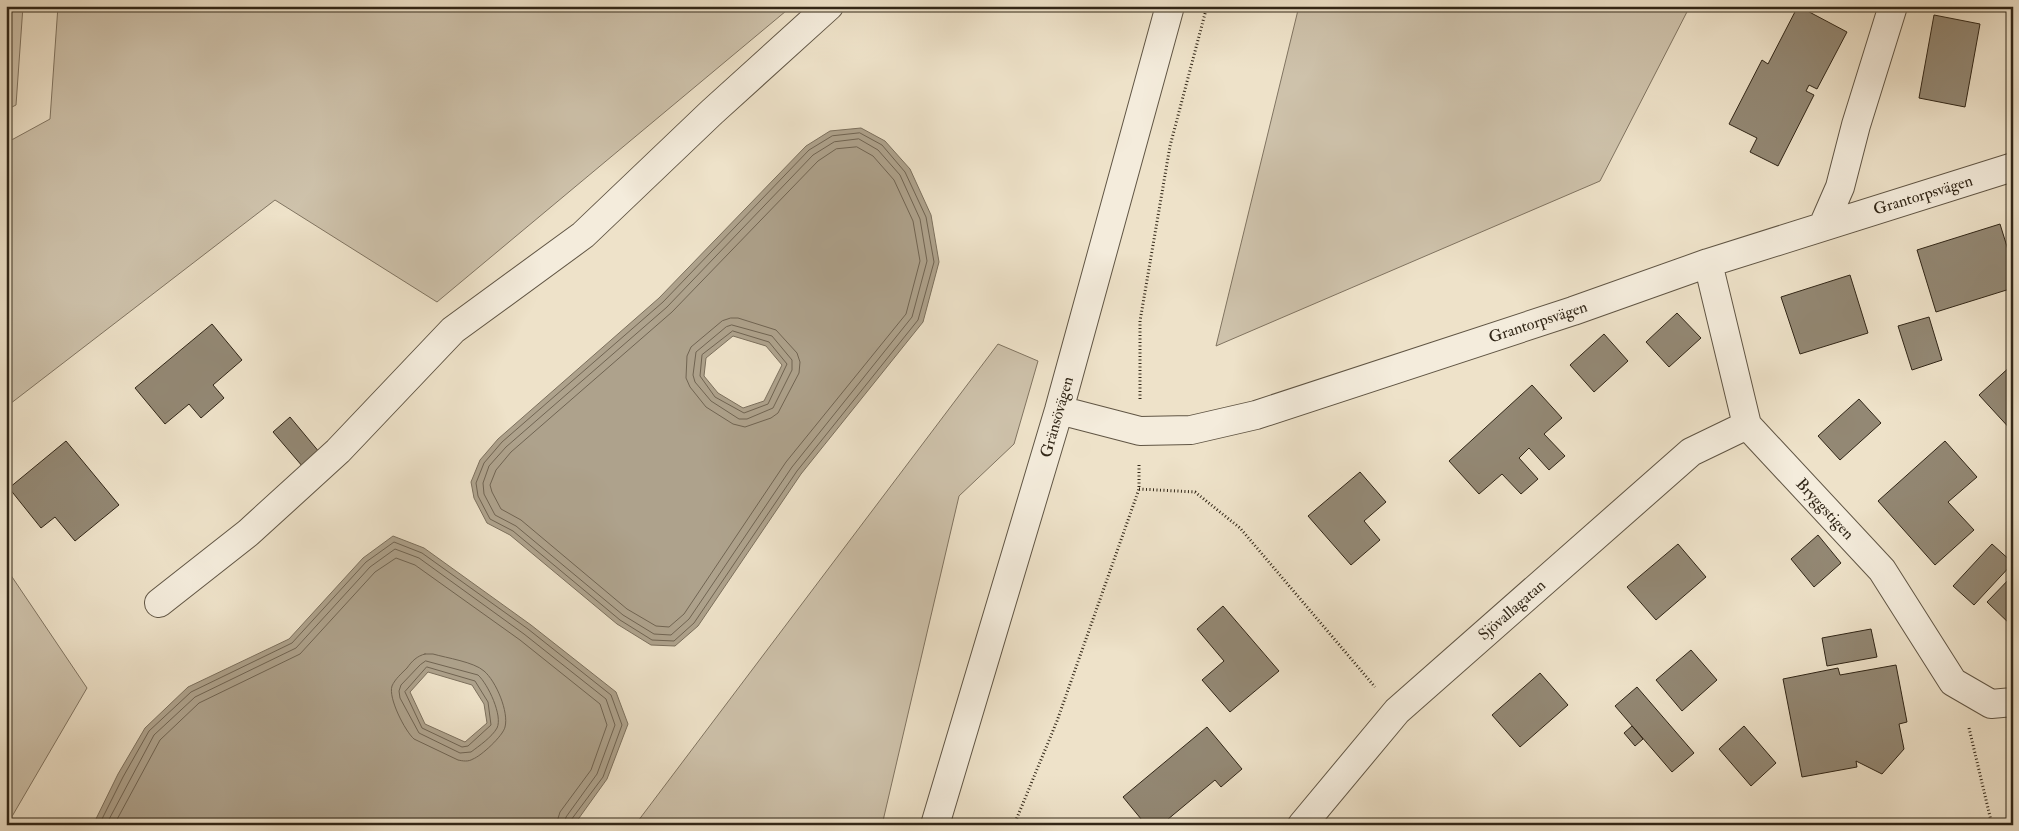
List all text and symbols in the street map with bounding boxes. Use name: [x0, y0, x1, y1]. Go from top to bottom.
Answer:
street label: Grantorpsvägen: [1871, 170, 1975, 221]
street label: Grantorpsvägen: [1486, 297, 1590, 348]
street label: Gränsövägen: [1036, 374, 1078, 460]
street label: Bryggstigen: [1792, 474, 1858, 544]
street label: Sjövallagatan: [1474, 575, 1550, 645]

